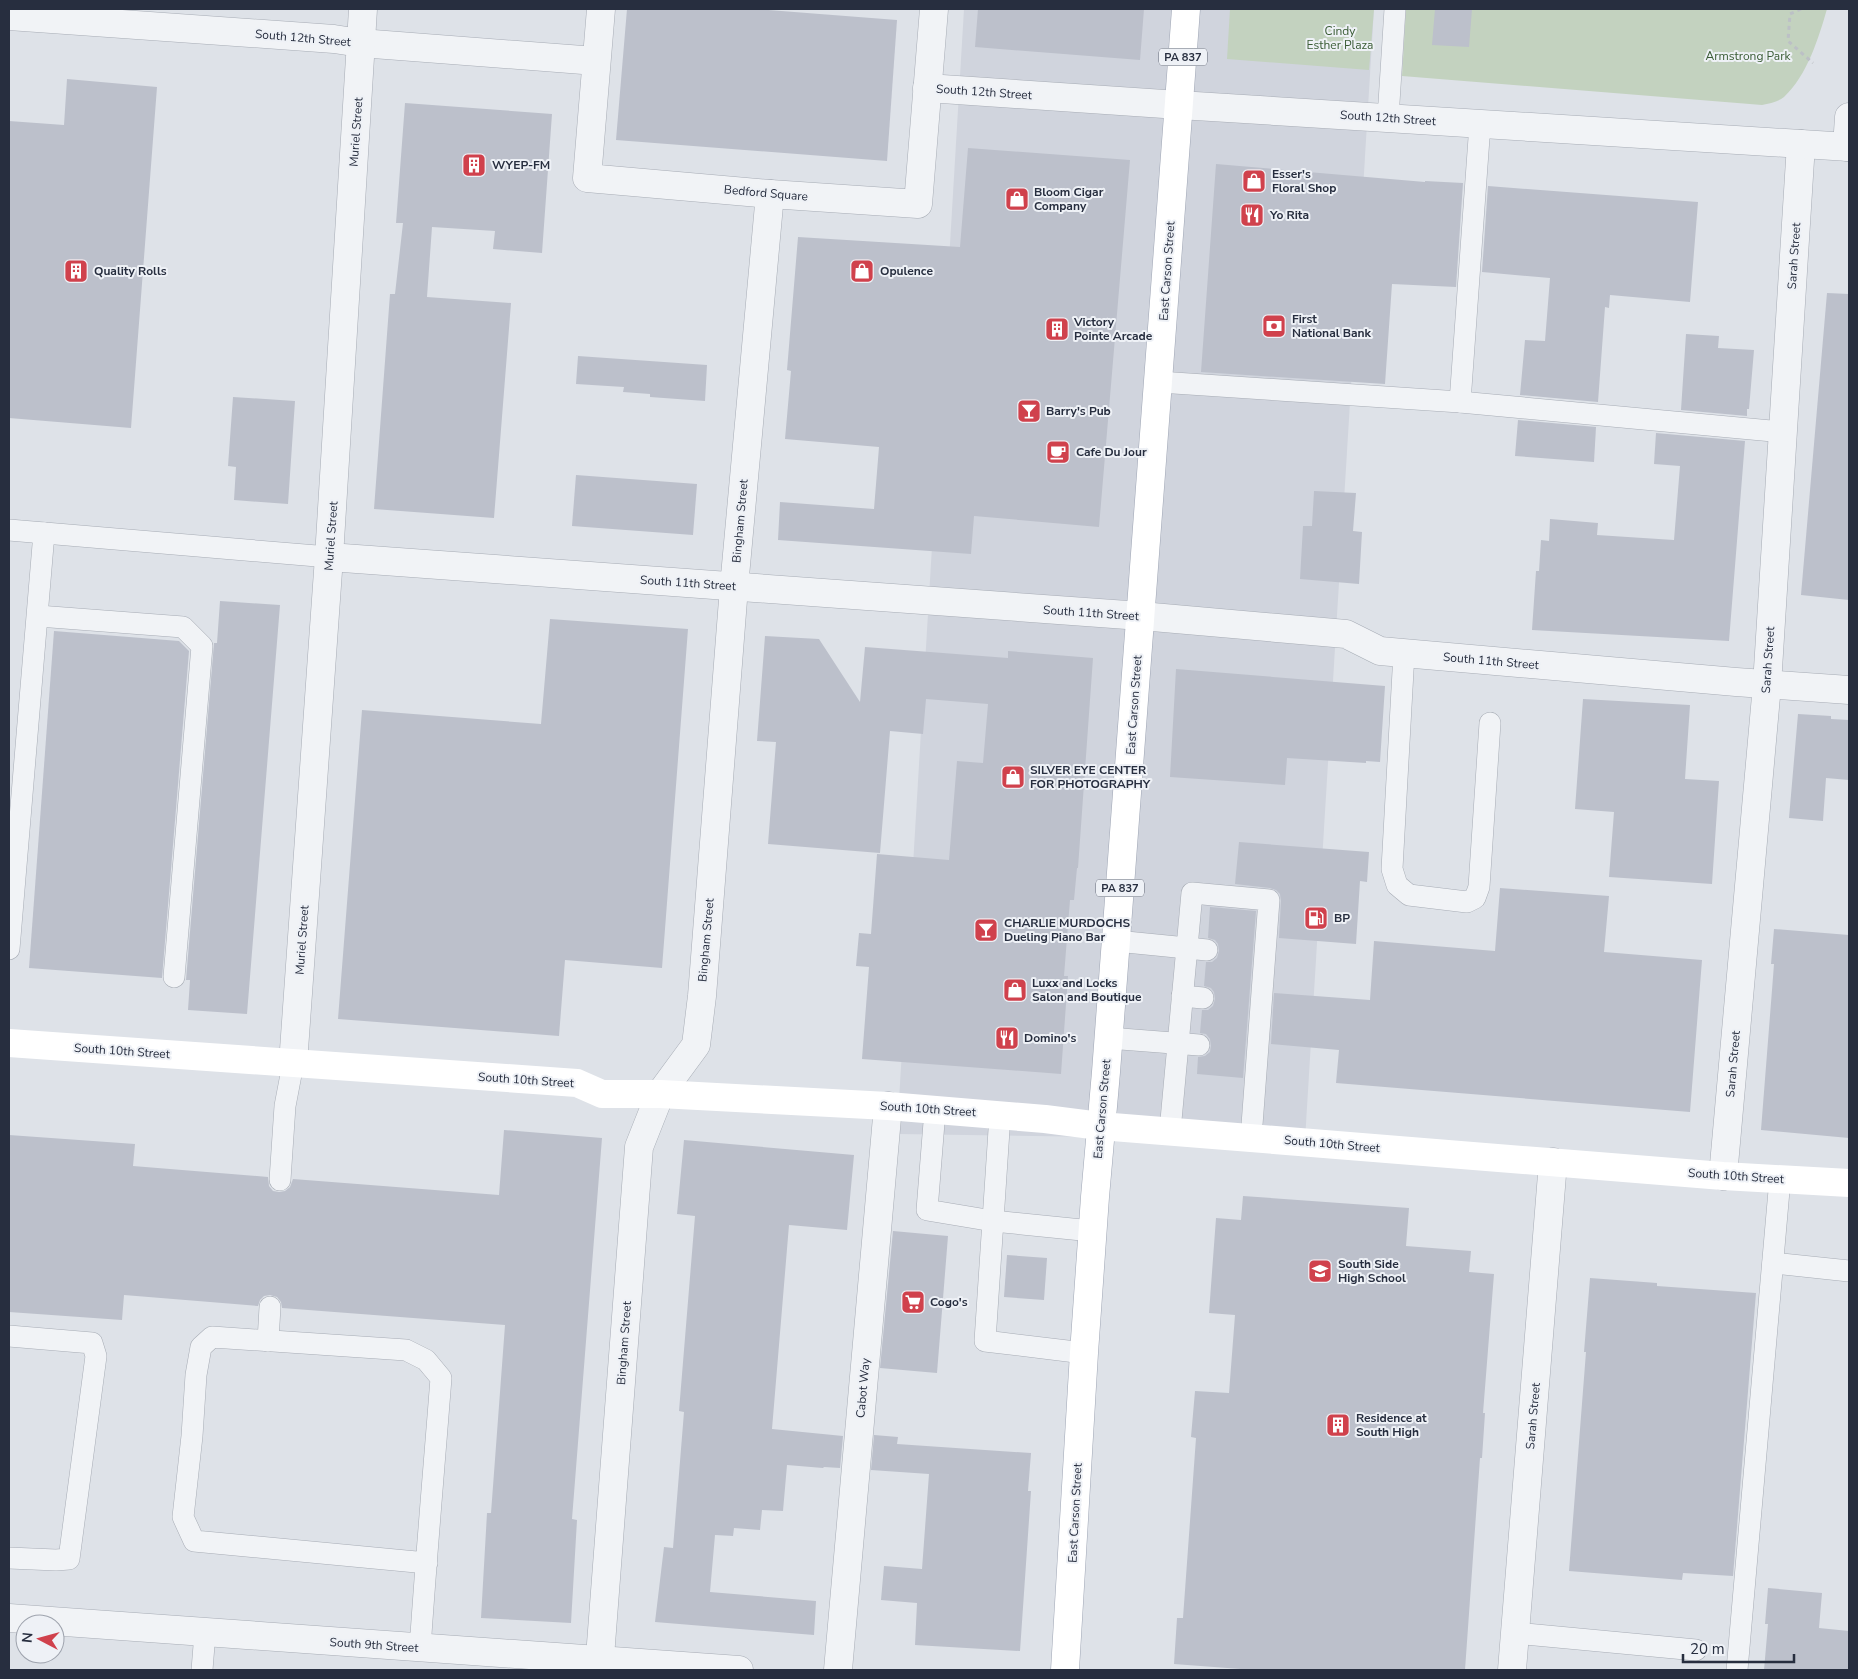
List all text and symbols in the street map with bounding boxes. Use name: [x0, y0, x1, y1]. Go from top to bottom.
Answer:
park label: Cindy Esther Plaza: [1307, 23, 1373, 53]
street label: South 12th Street: [254, 26, 352, 50]
road number: PA 837: [1159, 48, 1207, 66]
park label: Armstrong Park: [1705, 48, 1792, 64]
street label: South 12th Street: [935, 81, 1033, 103]
street label: Muriel Street: [346, 96, 366, 167]
street label: South 12th Street: [1339, 107, 1437, 129]
building icon: WYEP-FM: [461, 152, 487, 178]
place label: WYEP-FM: [492, 157, 550, 173]
place label: Esser's Floral Shop: [1272, 166, 1336, 196]
shop icon: Esser's Floral Shop: [1241, 168, 1267, 194]
street label: Bedford Square: [723, 181, 809, 205]
place label: Bloom Cigar Company: [1034, 184, 1104, 214]
shop icon: Bloom Cigar Company: [1004, 186, 1030, 212]
restaurant icon: Yo Rita: [1239, 202, 1265, 228]
place label: Yo Rita: [1269, 207, 1309, 223]
street label: East Carson Street: [1156, 220, 1179, 321]
street label: Sarah Street: [1784, 221, 1804, 290]
building icon: Quality Rolls: [63, 258, 89, 284]
shop icon: Opulence: [849, 258, 875, 284]
place label: Quality Rolls: [94, 263, 167, 279]
place label: Opulence: [880, 263, 933, 279]
place label: First National Bank: [1292, 311, 1372, 341]
bank icon: First National Bank: [1261, 313, 1287, 339]
place label: Victory Pointe Arcade: [1073, 314, 1153, 344]
building icon: Victory Pointe Arcade: [1044, 316, 1070, 342]
bar icon: Barry's Pub: [1016, 398, 1042, 424]
place label: Barry's Pub: [1046, 403, 1111, 419]
cafe icon: Cafe Du Jour: [1045, 439, 1071, 465]
place label: Cafe Du Jour: [1076, 444, 1147, 460]
street label: Bingham Street: [728, 478, 752, 564]
street label: Muriel Street: [321, 500, 341, 571]
street label: South 11th Street: [639, 572, 737, 594]
street label: South 11th Street: [1042, 602, 1140, 624]
street label: Sarah Street: [1758, 625, 1778, 694]
street label: South 11th Street: [1442, 649, 1540, 673]
street label: East Carson Street: [1123, 654, 1146, 755]
place label: SILVER EYE CENTER FOR PHOTOGRAPHY: [1030, 762, 1151, 792]
shop icon: SILVER EYE CENTER FOR PHOTOGRAPHY: [1000, 764, 1026, 790]
road number: PA 837: [1096, 880, 1144, 896]
street label: Bingham Street: [694, 897, 718, 983]
street label: Muriel Street: [292, 904, 312, 975]
fuel station icon: BP: [1303, 905, 1329, 931]
place label: BP: [1334, 910, 1350, 926]
place label: CHARLIE MURDOCHS Dueling Piano Bar: [1004, 915, 1131, 945]
bar icon: CHARLIE MURDOCHS Dueling Piano Bar: [973, 917, 999, 943]
place label: Luxx and Locks Salon and Boutique: [1032, 975, 1142, 1005]
shop icon: Luxx and Locks Salon and Boutique: [1002, 977, 1028, 1003]
restaurant icon: Domino's: [994, 1025, 1020, 1051]
street label: Sarah Street: [1722, 1029, 1744, 1098]
place label: Domino's: [1024, 1030, 1076, 1046]
street label: South 10th Street: [73, 1040, 171, 1062]
street label: East Carson Street: [1090, 1058, 1114, 1159]
street label: South 10th Street: [477, 1069, 575, 1091]
street label: South 10th Street: [879, 1098, 977, 1120]
street label: South 10th Street: [1283, 1132, 1381, 1156]
street label: South 10th Street: [1687, 1165, 1785, 1187]
place label: South Side High School: [1338, 1256, 1406, 1286]
school or university icon: South Side High School: [1307, 1258, 1333, 1284]
supermarket icon: Cogo's: [900, 1289, 926, 1315]
place label: Cogo's: [930, 1294, 968, 1310]
street label: Bingham Street: [613, 1300, 635, 1385]
street label: Cabot Way: [852, 1357, 874, 1419]
street label: Sarah Street: [1522, 1381, 1544, 1450]
place label: Residence at South High: [1356, 1410, 1427, 1440]
building icon: Residence at South High: [1325, 1412, 1351, 1438]
street label: East Carson Street: [1064, 1462, 1086, 1563]
north arrow: [15, 1614, 65, 1664]
text: N: [18, 1631, 38, 1644]
scale bar: [1683, 1632, 1794, 1664]
street label: South 9th Street: [329, 1634, 420, 1656]
text: 20 m: [1690, 1639, 1725, 1659]

